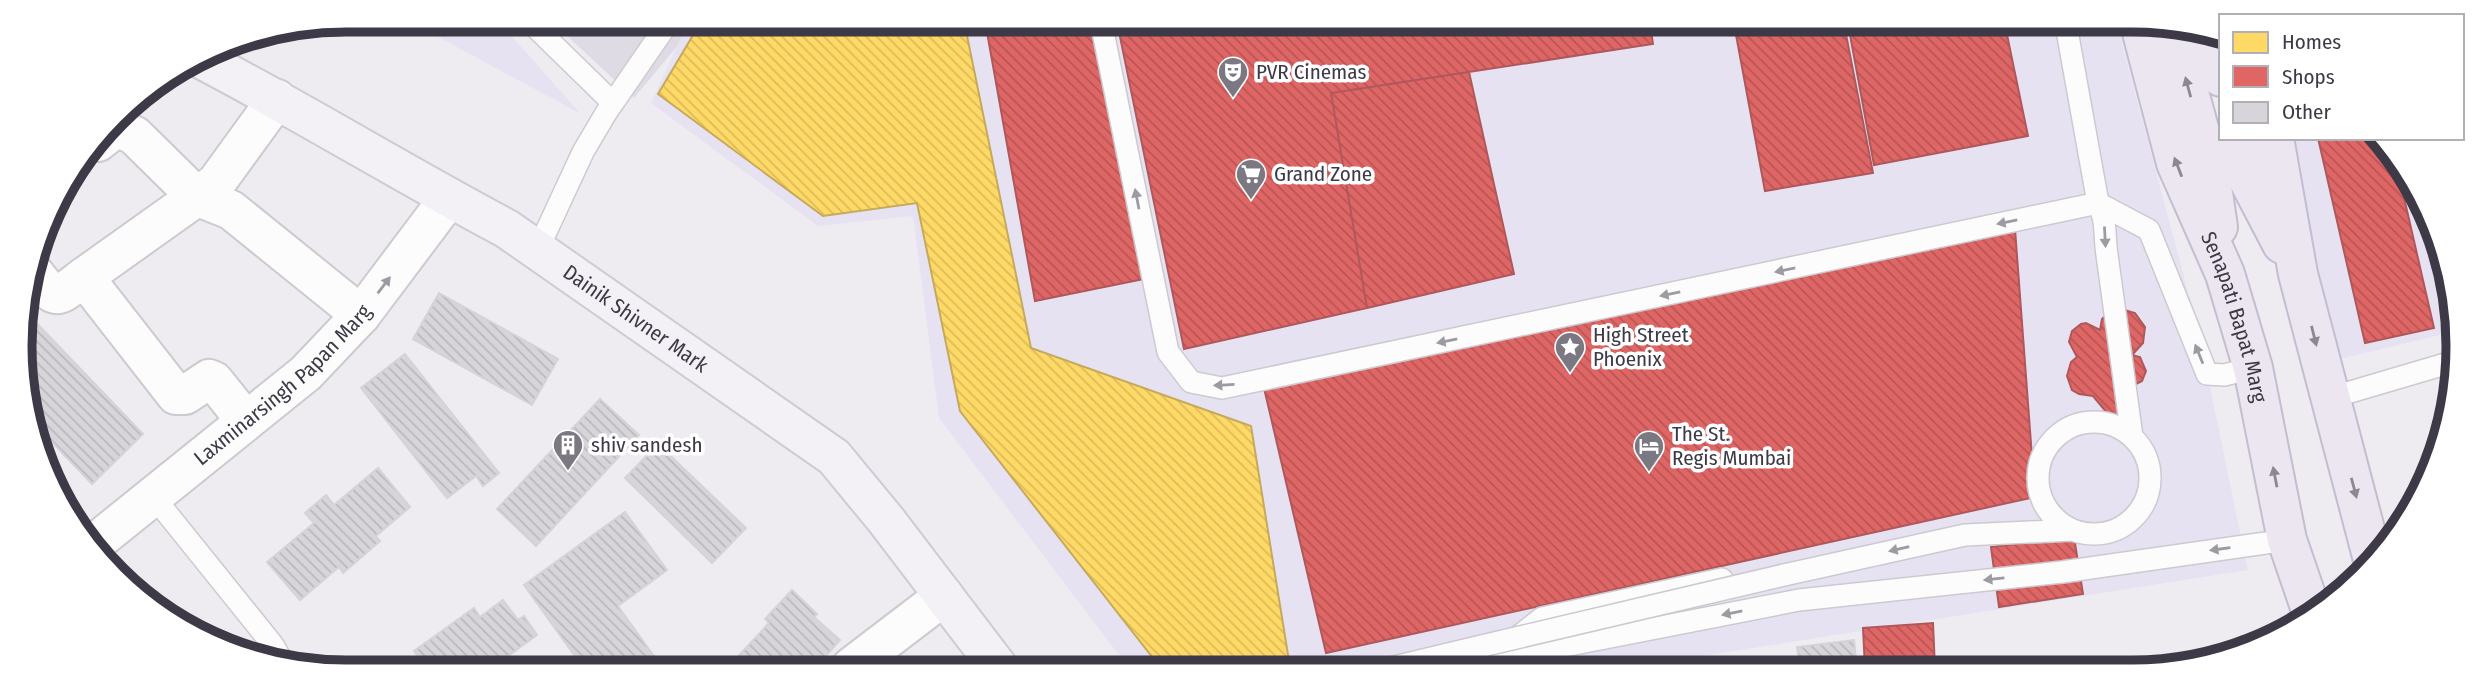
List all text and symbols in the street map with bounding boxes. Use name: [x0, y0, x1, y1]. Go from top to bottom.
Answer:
legend: [2219, 14, 2464, 140]
text: Homes: [2282, 29, 2341, 55]
theatre icon: PVR Cinemas: [1216, 55, 1250, 99]
place label: PVR Cinemas: [1256, 59, 1366, 85]
text: Shops: [2282, 64, 2335, 90]
one-way arrow: [2182, 76, 2193, 98]
text: Other: [2282, 99, 2331, 125]
one-way arrow: [2172, 156, 2183, 177]
supermarket icon: Grand Zone: [1234, 157, 1268, 201]
place label: Grand Zone: [1274, 161, 1372, 187]
one-way arrow: [1132, 188, 1143, 210]
one-way arrow: [1996, 217, 2018, 228]
one-way arrow: [2100, 226, 2111, 248]
street label: Senapati Bapat Marg: [2195, 228, 2273, 405]
street label: Dainik Shivner Mark: [558, 259, 713, 378]
one-way arrow: [1774, 265, 1796, 276]
one-way arrow: [376, 276, 390, 294]
one-way arrow: [1659, 289, 1681, 300]
street label: Laxminarsingh Papan Marg: [189, 300, 377, 471]
place label: High Street Phoenix: [1593, 322, 1689, 372]
one-way arrow: [2309, 325, 2320, 347]
place icon: High Street Phoenix: [1553, 330, 1587, 374]
one-way arrow: [1436, 335, 1458, 346]
one-way arrow: [2193, 344, 2204, 365]
one-way arrow: [1213, 380, 1235, 391]
place label: The St. Regis Mumbai: [1672, 421, 1791, 471]
building icon: shiv sandesh: [551, 428, 585, 472]
hotel icon: The St. Regis Mumbai: [1632, 429, 1666, 473]
place label: shiv sandesh: [591, 432, 702, 458]
one-way arrow: [2269, 466, 2280, 488]
one-way arrow: [2349, 477, 2360, 499]
one-way arrow: [1888, 544, 1910, 555]
one-way arrow: [2209, 544, 2231, 555]
one-way arrow: [1983, 574, 2005, 585]
one-way arrow: [1721, 608, 1743, 619]

